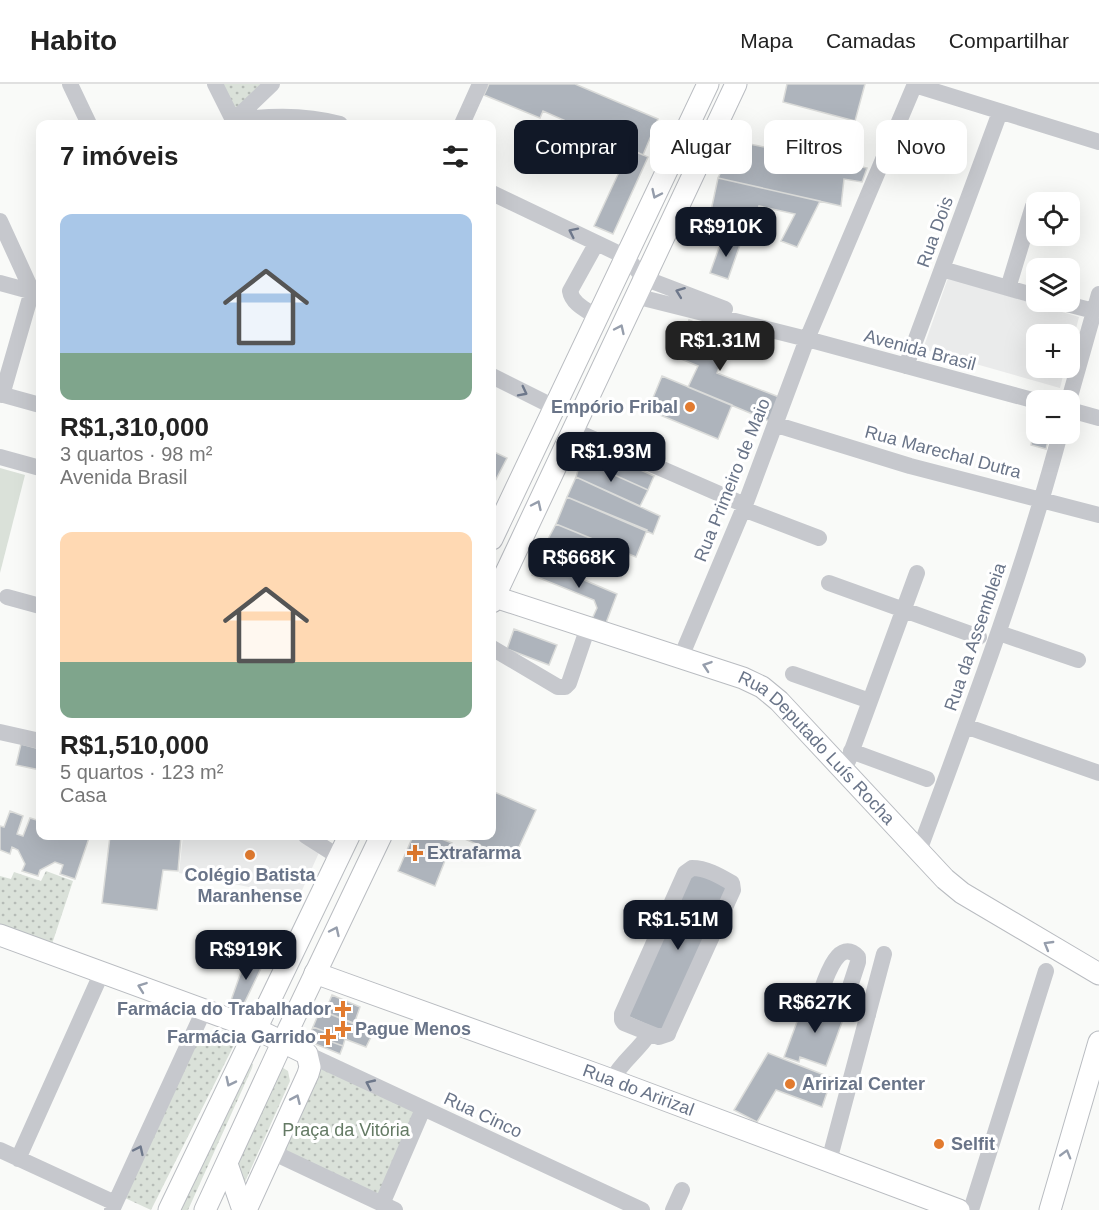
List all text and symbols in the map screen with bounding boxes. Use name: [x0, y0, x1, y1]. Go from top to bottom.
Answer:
text: Habito: [30, 25, 117, 56]
text: Mapa: [740, 29, 793, 52]
text: Camadas: [826, 29, 916, 52]
text: Compartilhar: [949, 29, 1069, 52]
chip: Comprar: [514, 120, 638, 174]
chip: Alugar: [650, 120, 752, 174]
chip: Filtros: [764, 120, 864, 174]
chip: Novo: [876, 120, 967, 174]
icon: filters: [439, 140, 472, 173]
text: 7 imóveis: [60, 141, 179, 171]
one-way arrow: [652, 187, 664, 198]
map controls: [1026, 192, 1080, 444]
button: locate: [1026, 192, 1080, 246]
street label: Rua Dois: [913, 194, 957, 270]
pin: R$910K: [677, 207, 775, 258]
text: R$910K: [689, 215, 763, 237]
one-way arrow: [568, 228, 579, 240]
icon: home: [212, 253, 320, 361]
button: layers: [1026, 258, 1080, 312]
one-way arrow: [675, 286, 686, 299]
pin: R$1.31M: [665, 321, 775, 372]
one-way arrow: [613, 324, 625, 335]
button: +: [1026, 324, 1080, 378]
street label: Avenida Brasil: [862, 325, 978, 375]
text: R$1.31M: [679, 329, 761, 351]
one-way arrow: [517, 384, 528, 396]
button: −: [1026, 390, 1080, 444]
street label: Rua Primeiro de Maio: [690, 396, 774, 564]
place label: Empório Fribal: [551, 397, 678, 417]
marker: Empório Fribal: [683, 400, 697, 414]
text: R$1,310,000: [60, 412, 209, 442]
street label: Rua Marechal Dutra: [863, 421, 1024, 483]
pin: R$1.93M: [556, 432, 666, 483]
text: R$1.93M: [570, 440, 652, 462]
text: 3 quartos · 98 m²: [60, 443, 212, 465]
text: Avenida Brasil: [60, 466, 187, 488]
one-way arrow: [530, 501, 542, 512]
pin: R$668K: [530, 538, 628, 589]
text: R$668K: [542, 546, 616, 568]
street label: Rua da Assembleia: [940, 559, 1010, 714]
icon: home: [212, 571, 320, 679]
one-way arrow: [702, 660, 713, 673]
street label: Rua Deputado Luís Rocha: [735, 667, 900, 829]
text: R$1,510,000: [60, 730, 209, 760]
text: 5 quartos · 123 m²: [60, 761, 223, 783]
text: Casa: [60, 784, 107, 806]
place label: Extrafarma: [427, 843, 522, 863]
marker: Extrafarma: [408, 846, 422, 860]
marker: Colégio Batista Maranhense: [243, 848, 257, 862]
place label: Colégio Batista Maranhense: [184, 865, 316, 906]
pin: R$1.51M: [623, 900, 733, 951]
text: R$1.51M: [637, 908, 719, 930]
one-way arrow: [328, 927, 340, 938]
pin: R$919K: [197, 930, 295, 981]
text: R$919K: [209, 938, 283, 960]
one-way arrow: [1044, 940, 1055, 952]
one-way arrow: [137, 982, 148, 994]
pin: R$627K: [766, 983, 864, 1034]
text: R$627K: [778, 991, 852, 1013]
place label: Farmácia do Trabalhador: [117, 999, 331, 1019]
marker: Farmácia do Trabalhador: [336, 1002, 350, 1016]
place label: Pague Menos: [355, 1019, 471, 1039]
marker: Pague Menos: [336, 1022, 350, 1036]
place label: Farmácia Garrido: [167, 1027, 316, 1047]
marker: Farmácia Garrido: [321, 1030, 335, 1044]
street label: Rua do Aririzal: [580, 1060, 697, 1120]
place label: Aririzal Center: [802, 1074, 925, 1094]
one-way arrow: [226, 1075, 238, 1086]
marker: Aririzal Center: [783, 1077, 797, 1091]
one-way arrow: [366, 1079, 377, 1091]
street label: Rua Cinco: [441, 1088, 525, 1142]
one-way arrow: [289, 1095, 301, 1106]
park label: Praça da Vitória: [282, 1120, 411, 1140]
place label: Selfit: [951, 1134, 995, 1154]
marker: Selfit: [932, 1137, 946, 1151]
one-way arrow: [132, 1146, 144, 1157]
one-way arrow: [1059, 1149, 1071, 1160]

